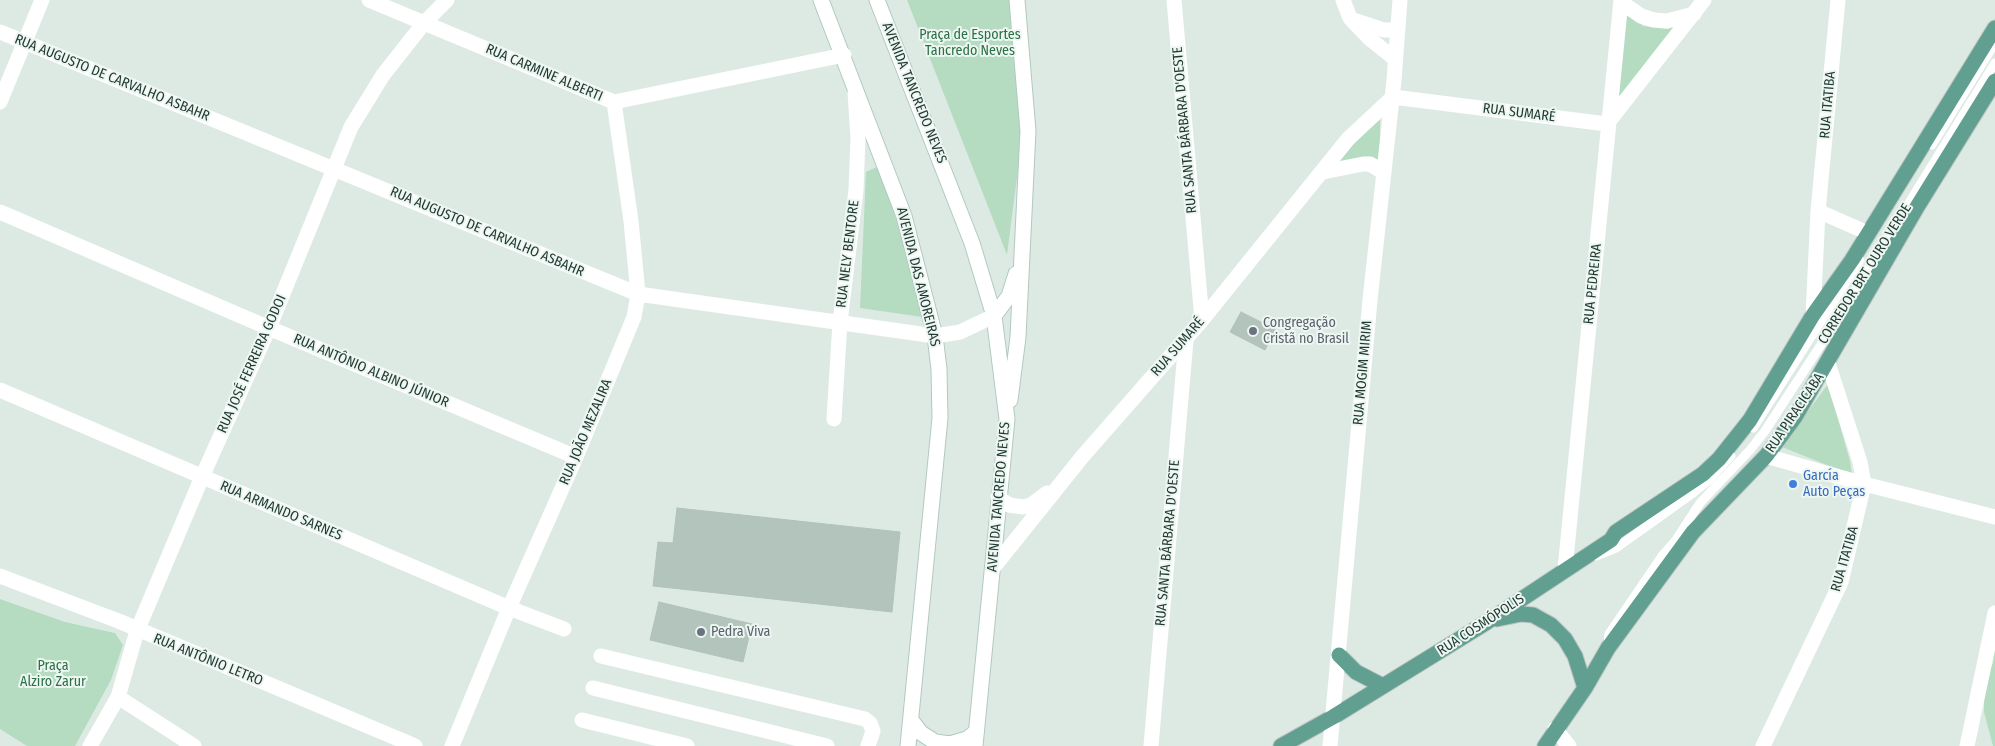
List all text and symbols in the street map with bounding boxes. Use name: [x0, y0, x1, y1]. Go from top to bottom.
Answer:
street label: AVENIDA TANCREDO NEVES: [878, 20, 950, 166]
park label: Praça de Esportes Tancredo Neves: [919, 27, 1021, 59]
street label: RUA AUGUSTO DE CARVALHO ASBAHR: [12, 31, 212, 125]
street label: RUA CARMINE ALBERTI: [483, 41, 605, 105]
street label: RUA SANTA BÁRBARA D'OESTE: [1169, 46, 1201, 214]
street label: RUA ITATIBA: [1817, 71, 1839, 139]
street label: RUA SUMARÉ: [1482, 100, 1556, 126]
street label: RUA AUGUSTO DE CARVALHO ASBAHR: [388, 183, 586, 281]
street label: RUA NELY BENTORE: [833, 199, 863, 309]
street label: CORREDOR BRT OURO VERDE: [1815, 201, 1915, 347]
street label: AVENIDA DAS AMOREIRAS: [893, 206, 943, 348]
street label: RUA PEDREIRA: [1580, 243, 1606, 325]
street label: RUA JOSÉ FERREIRA GODOI: [214, 292, 290, 436]
street label: RUA SUMARÉ: [1148, 314, 1208, 380]
place label: Congregação Cristã no Brasil: [1263, 315, 1349, 348]
street label: RUA MOGIM MIRIM: [1350, 320, 1376, 426]
marker: Congregação Cristã no Brasil: [1247, 325, 1259, 337]
street label: RUA ANTÔNIO ALBINO JÚNIOR: [291, 331, 451, 411]
street label: RUA PIRACICABA: [1762, 370, 1828, 456]
street label: RUA JOÃO MEZALIRA: [556, 377, 616, 487]
street label: AVENIDA TANCREDO NEVES: [984, 421, 1014, 573]
street label: RUA SANTA BÁRBARA D'OESTE: [1152, 459, 1184, 627]
place label: García Auto Peças: [1803, 468, 1865, 501]
street label: RUA ARMANDO SARNES: [217, 478, 345, 544]
marker: García Auto Peças: [1787, 478, 1799, 490]
street label: RUA ITATIBA: [1828, 524, 1862, 594]
street label: RUA COSMÓPOLIS: [1434, 591, 1528, 659]
place label: Pedra Viva: [711, 624, 770, 640]
marker: Pedra Viva: [695, 626, 707, 638]
street label: RUA ANTÔNIO LETRO: [151, 630, 265, 690]
park label: Praça Alziro Zarur: [20, 658, 86, 690]

